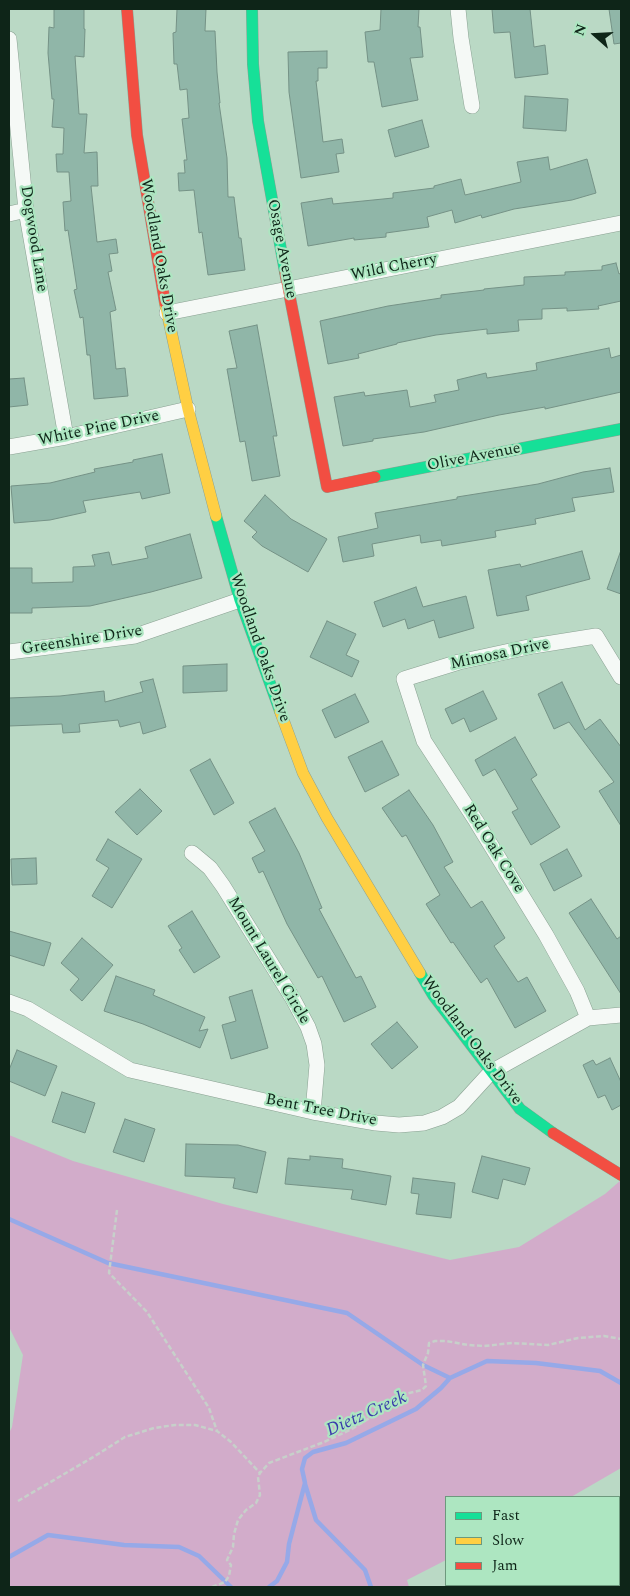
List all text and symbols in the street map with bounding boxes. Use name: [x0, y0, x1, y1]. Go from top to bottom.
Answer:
north arrow: [570, 10, 620, 60]
text: N: [569, 21, 592, 39]
street label: Woodland Oaks Drive: [135, 178, 181, 334]
street label: Dogwood Lane: [15, 185, 51, 293]
street label: Osage Avenue: [262, 198, 300, 300]
street label: Wild Cherry: [349, 250, 439, 286]
street label: White Pine Drive: [37, 407, 161, 451]
street label: Olive Avenue: [426, 440, 522, 476]
street label: Woodland Oaks Drive: [225, 571, 293, 725]
street label: Greenshire Drive: [20, 622, 144, 660]
street label: Mimosa Drive: [449, 635, 551, 675]
street label: Red Oak Cove: [458, 801, 528, 897]
street label: Mount Laurel Circle: [222, 894, 314, 1028]
street label: Woodland Oaks Drive: [416, 973, 526, 1109]
street label: Bent Tree Drive: [264, 1091, 378, 1131]
water label: Dietz Creek: [323, 1388, 411, 1442]
legend: [445, 1496, 620, 1586]
text: Fast: [492, 1504, 520, 1527]
text: Slow: [492, 1529, 524, 1552]
text: Jam: [492, 1554, 518, 1577]

